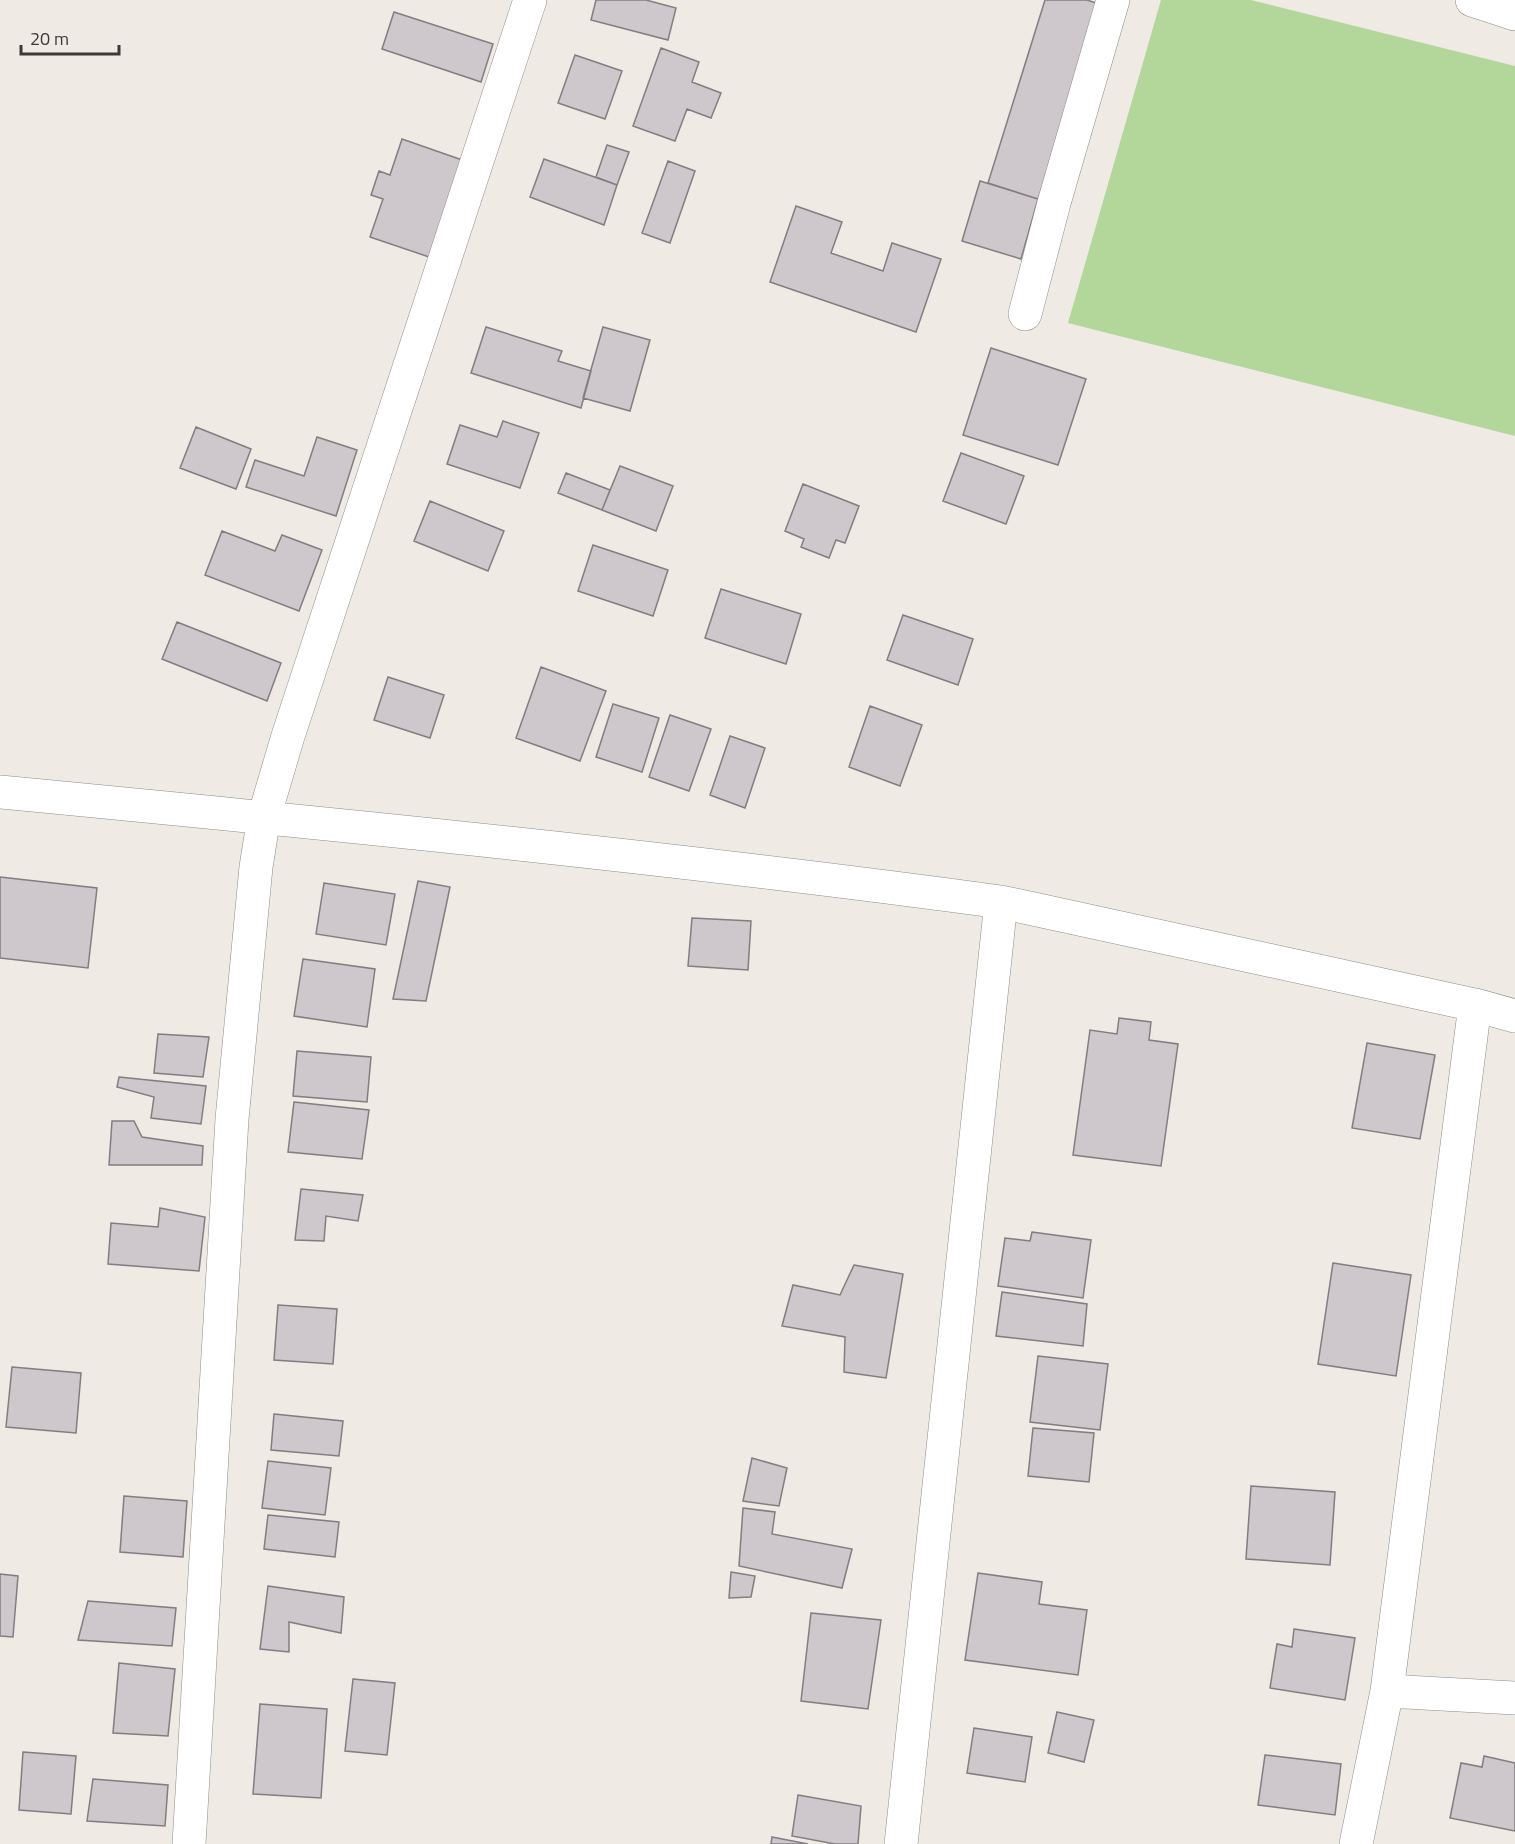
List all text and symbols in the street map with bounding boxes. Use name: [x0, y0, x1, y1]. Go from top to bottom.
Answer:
scale bar: [21, 18, 118, 56]
text: 20 m: [30, 25, 69, 52]

